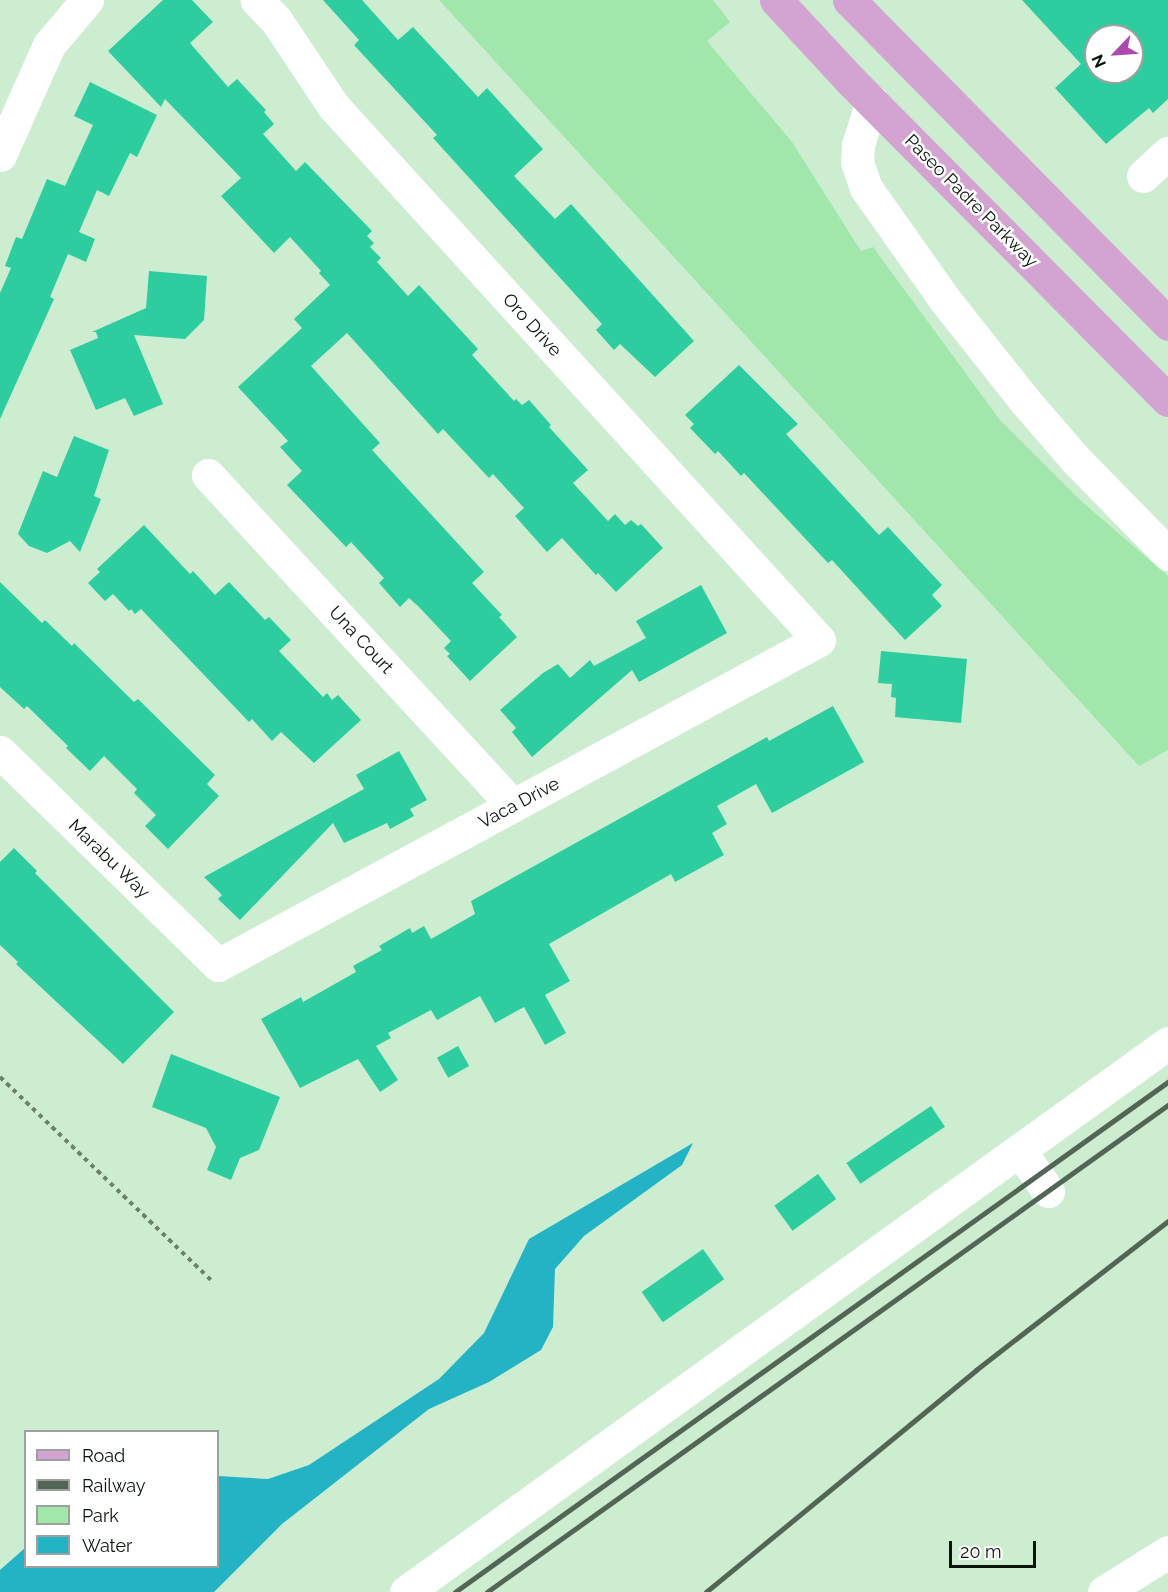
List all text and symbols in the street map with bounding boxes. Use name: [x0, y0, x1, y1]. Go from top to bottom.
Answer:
north arrow: [1084, 24, 1144, 84]
text: N: [1088, 51, 1110, 71]
street label: Paseo Padre Parkway: [900, 130, 1042, 272]
street label: Oro Drive: [498, 289, 566, 361]
street label: Una Court: [324, 602, 398, 678]
street label: Vaca Drive: [475, 773, 563, 833]
street label: Marabu Way: [64, 815, 154, 903]
legend: [24, 1430, 219, 1568]
text: Road: [82, 1445, 125, 1466]
text: Railway: [82, 1475, 146, 1496]
text: Park: [82, 1505, 119, 1526]
scale bar: [952, 1529, 1039, 1567]
text: Water: [82, 1535, 132, 1556]
text: 20 m: [960, 1541, 1002, 1562]

